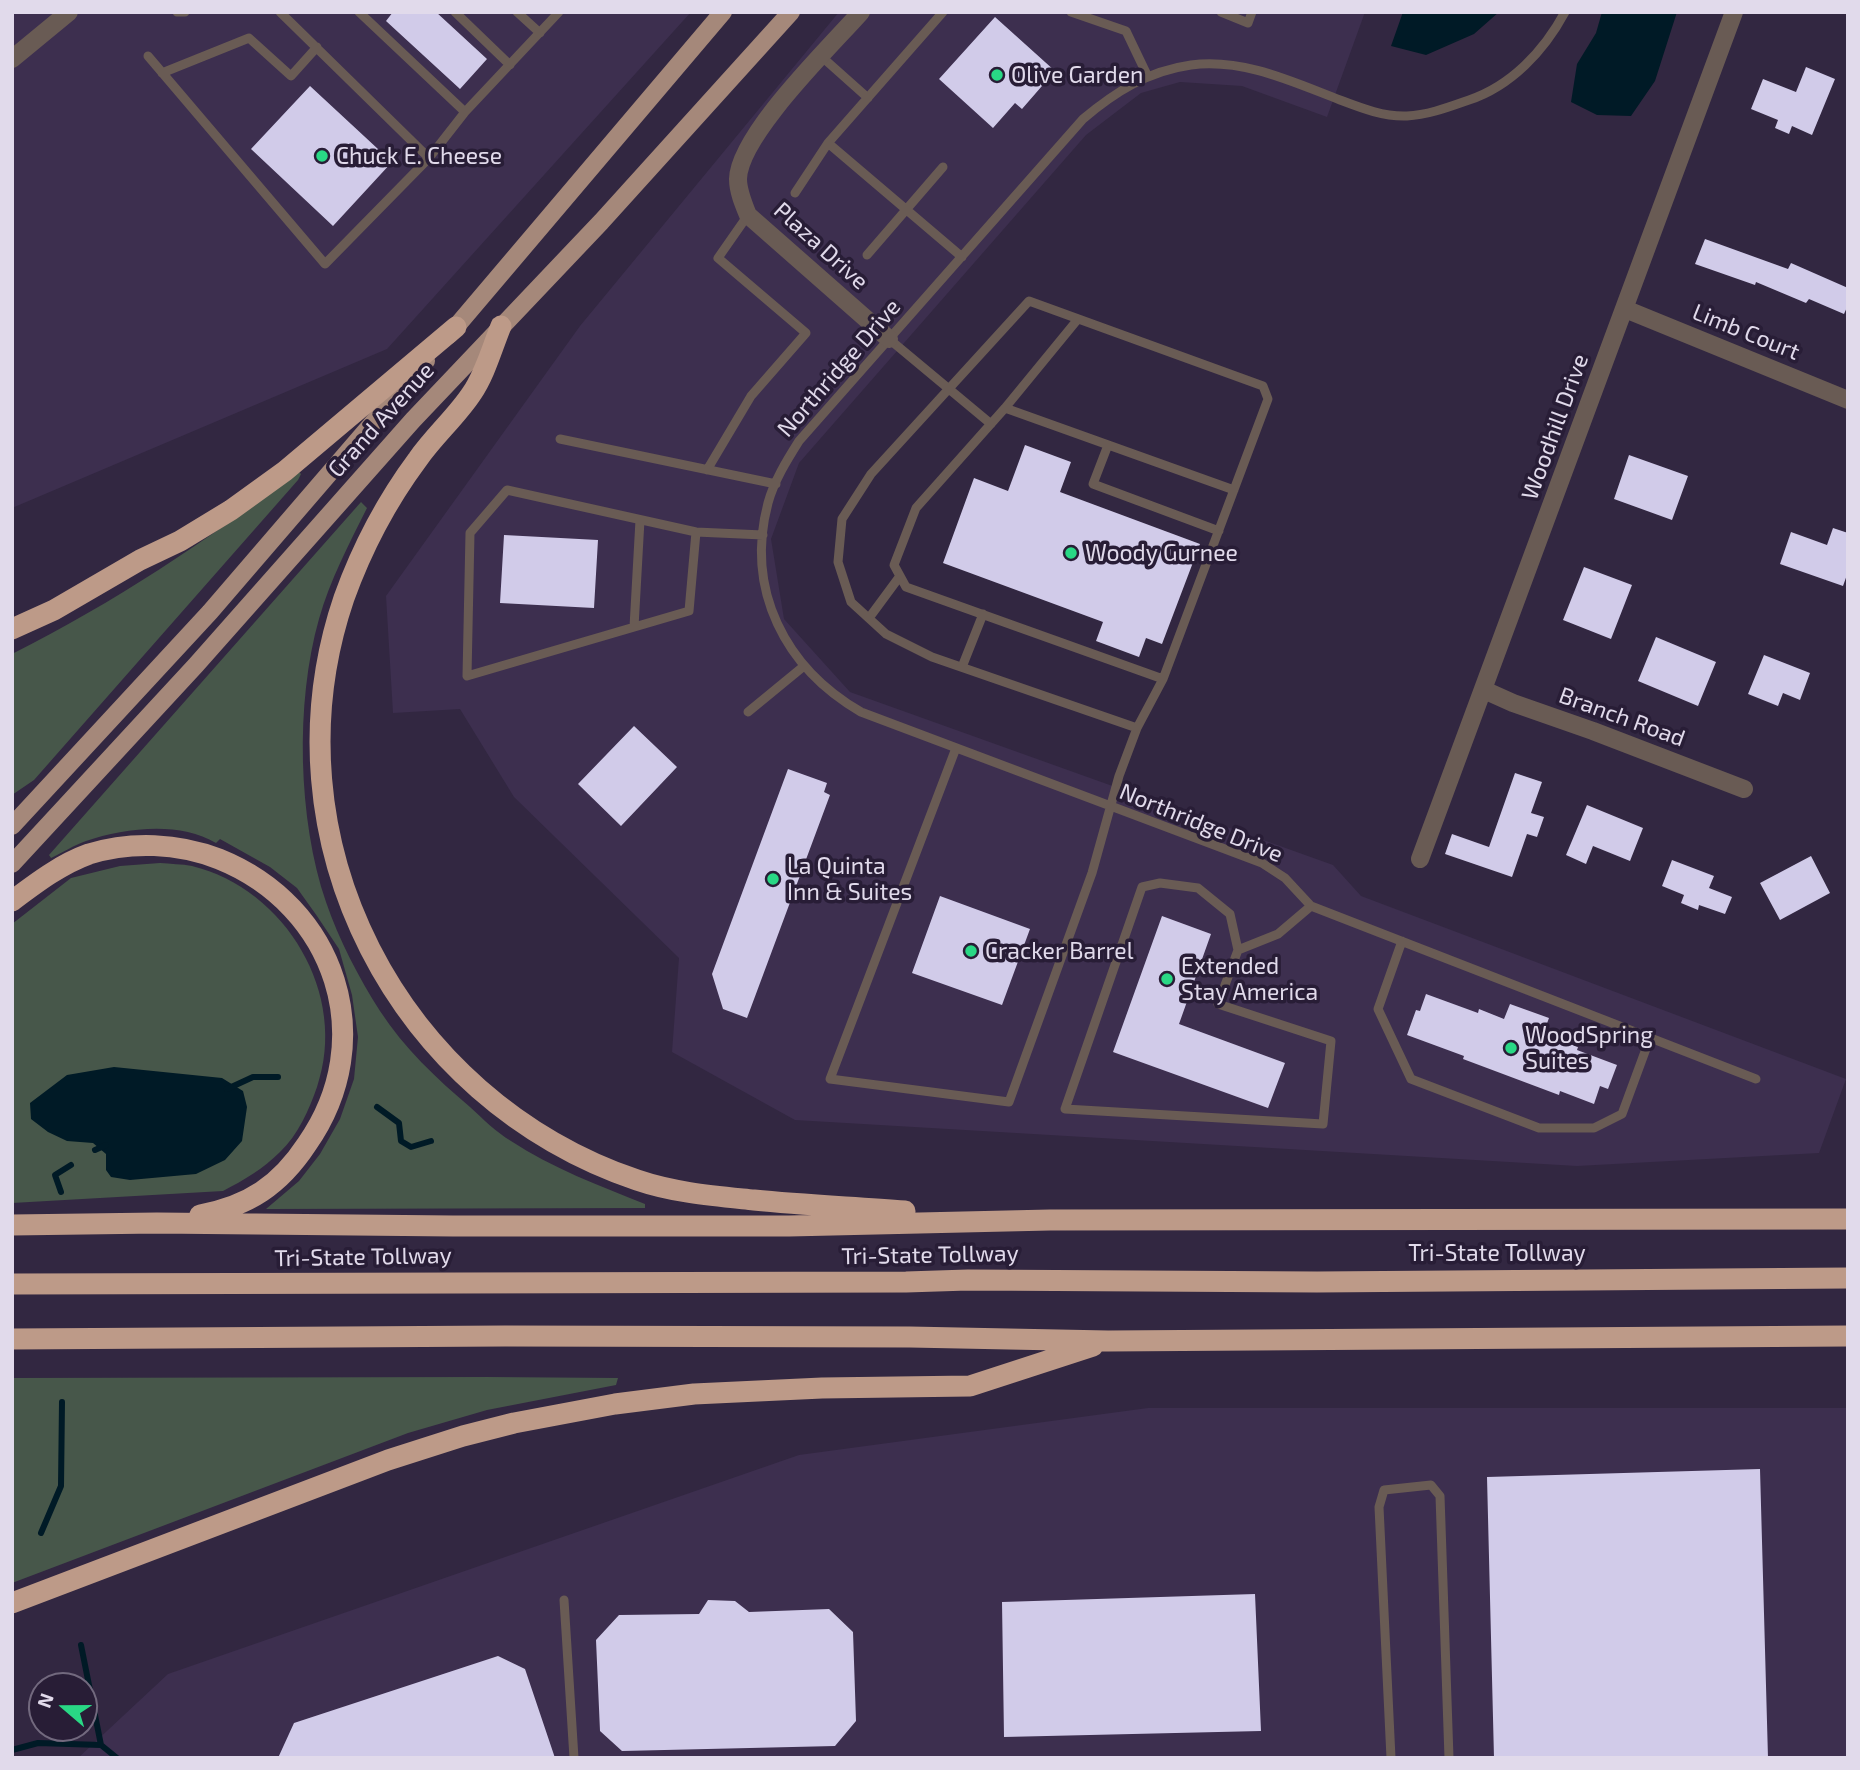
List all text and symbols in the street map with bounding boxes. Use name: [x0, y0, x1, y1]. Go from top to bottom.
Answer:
place label: Olive Garden: [1011, 61, 1143, 89]
marker: Olive Garden: [989, 67, 1005, 83]
place label: Chuck E. Cheese: [336, 142, 502, 170]
marker: Chuck E. Cheese: [314, 148, 330, 164]
street label: Plaza Drive: [768, 197, 874, 295]
street label: Northridge Drive: [772, 293, 906, 443]
street label: Limb Court: [1688, 298, 1804, 366]
street label: Woodhill Drive: [1516, 350, 1594, 504]
street label: Grand Avenue: [322, 357, 440, 483]
place label: Woody Gurnee: [1085, 539, 1238, 567]
marker: Woody Gurnee: [1063, 545, 1079, 561]
street label: Branch Road: [1555, 681, 1689, 753]
street label: Northridge Drive: [1115, 778, 1287, 868]
place label: La Quinta Inn & Suites: [787, 852, 912, 906]
marker: La Quinta Inn & Suites: [765, 871, 781, 887]
place label: Cracker Barrel: [985, 937, 1133, 965]
marker: Cracker Barrel: [963, 943, 979, 959]
place label: Extended Stay America: [1181, 952, 1318, 1006]
marker: Extended Stay America: [1159, 971, 1175, 987]
place label: WoodSpring Suites: [1525, 1021, 1653, 1075]
marker: WoodSpring Suites: [1503, 1040, 1519, 1056]
street label: Tri-State Tollway: [1408, 1239, 1586, 1267]
street label: Tri-State Tollway: [841, 1240, 1019, 1270]
street label: Tri-State Tollway: [274, 1242, 452, 1272]
north arrow: [28, 1672, 98, 1742]
text: N: [32, 1690, 58, 1711]

